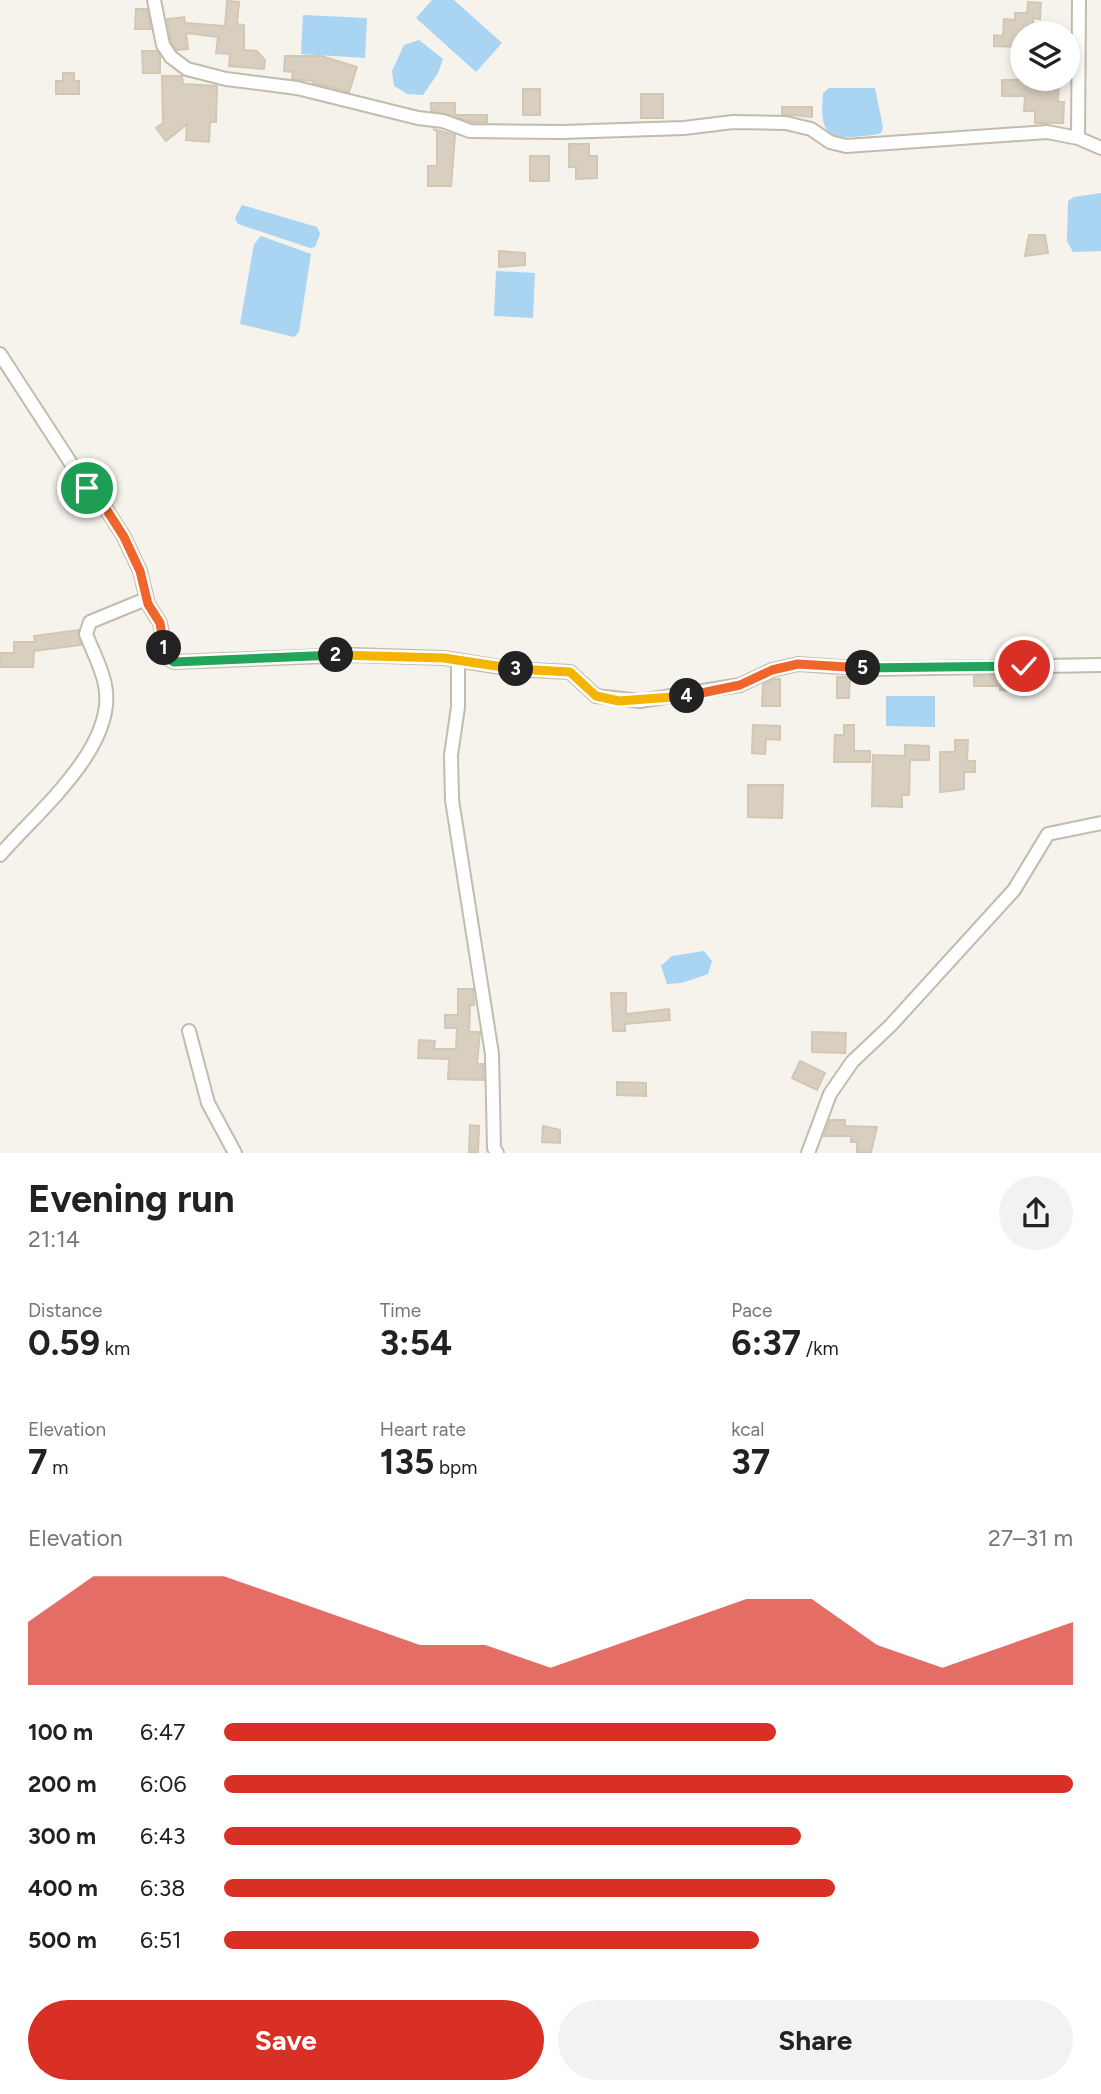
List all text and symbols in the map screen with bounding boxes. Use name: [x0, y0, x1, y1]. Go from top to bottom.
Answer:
map controls: [1010, 21, 1080, 91]
button: layers: [1010, 21, 1080, 91]
pin: [57, 458, 117, 518]
icon: arrive: [68, 469, 106, 507]
pin: 1: [146, 630, 182, 666]
text: 1: [159, 636, 168, 659]
pin: [994, 636, 1054, 696]
pin: 2: [318, 638, 354, 672]
text: 2: [330, 643, 341, 666]
icon: check: [1005, 647, 1043, 685]
pin: 5: [846, 650, 880, 686]
pin: 3: [498, 652, 534, 686]
text: 5: [857, 656, 868, 679]
text: 3: [510, 657, 521, 680]
pin: 4: [670, 678, 704, 714]
text: 4: [680, 684, 693, 707]
text: Evening run: [28, 1176, 235, 1222]
button: share: [999, 1176, 1073, 1250]
text: 21:14: [28, 1225, 80, 1253]
text: Distance: [28, 1299, 102, 1322]
text: Time: [380, 1299, 421, 1322]
text: Pace: [731, 1299, 772, 1322]
text: 0.59: [28, 1322, 100, 1364]
text: 3:54: [380, 1322, 452, 1364]
text: 6:37: [731, 1322, 801, 1364]
text: km: [100, 1337, 130, 1360]
text: /km: [801, 1337, 839, 1360]
text: Elevation: [28, 1418, 106, 1441]
text: Heart rate: [380, 1418, 466, 1441]
text: kcal: [731, 1418, 765, 1441]
text: 7: [28, 1441, 47, 1483]
text: 135: [380, 1441, 434, 1483]
text: 37: [731, 1441, 770, 1483]
text: m: [47, 1456, 68, 1479]
text: bpm: [434, 1456, 477, 1479]
text: Elevation: [28, 1524, 123, 1552]
text: 27–31 m: [988, 1524, 1073, 1552]
text: 100 m: [28, 1718, 93, 1746]
text: 6:47: [140, 1718, 185, 1746]
text: 200 m: [28, 1770, 97, 1798]
text: 6:06: [140, 1770, 187, 1798]
text: 300 m: [28, 1822, 96, 1850]
text: 6:43: [140, 1822, 186, 1850]
text: 400 m: [28, 1874, 98, 1902]
text: 6:38: [140, 1874, 185, 1902]
text: 500 m: [28, 1926, 97, 1954]
text: 6:51: [140, 1926, 182, 1954]
button: Save: [28, 2000, 544, 2080]
button: Share: [558, 2000, 1073, 2080]

